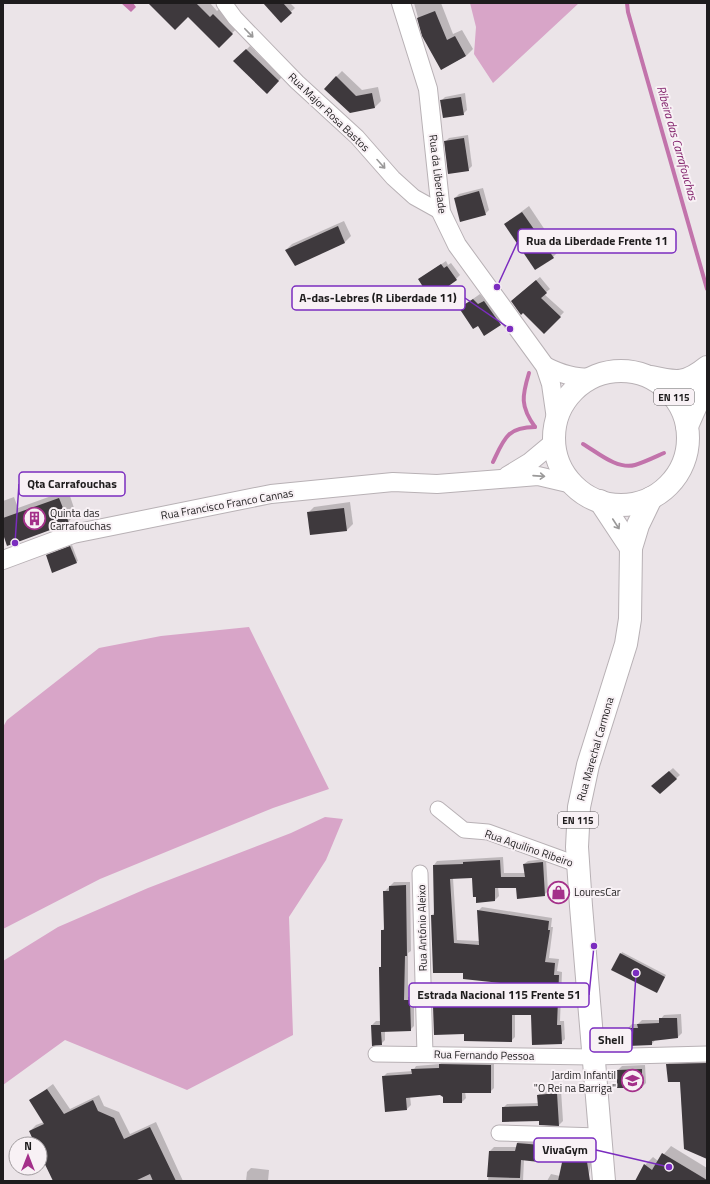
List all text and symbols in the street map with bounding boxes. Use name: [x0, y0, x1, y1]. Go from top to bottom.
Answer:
one-way arrow: [244, 28, 254, 38]
street label: Rua Major Rosa Bastos: [285, 69, 373, 155]
water label: Ribeira das Carrafouchas: [652, 83, 703, 203]
street label: Rua da Liberdade: [425, 133, 451, 215]
one-way arrow: [376, 158, 385, 169]
callout: Rua da Liberdade Frente 11: [518, 229, 676, 253]
text: Rua da Liberdade Frente 11: [526, 231, 668, 250]
callout: A-das-Lebres (R Liberdade 11): [292, 286, 465, 310]
text: A-das-Lebres (R Liberdade 11): [299, 288, 457, 307]
road number: EN 115: [654, 389, 694, 405]
callout: Qta Carrafouchas: [19, 472, 125, 496]
one-way arrow: [532, 473, 545, 480]
text: Qta Carrafouchas: [27, 474, 117, 493]
street label: Rua Francisco Franco Cannas: [160, 484, 294, 524]
place label: Quinta das Carrafouchas: [50, 505, 111, 534]
building icon: Quinta das Carrafouchas: [22, 506, 48, 532]
one-way arrow: [612, 518, 620, 529]
street label: Rua Marechal Carmona: [573, 695, 618, 803]
road number: EN 115: [558, 812, 598, 828]
street label: Rua Aquilino Ribeiro: [483, 825, 576, 871]
shop icon: LouresCar: [545, 879, 571, 905]
street label: Rua António Aleixo: [413, 884, 431, 972]
place label: LouresCar: [574, 884, 621, 900]
callout: Estrada Nacional 115 Frente 51: [409, 983, 589, 1007]
text: Estrada Nacional 115 Frente 51: [417, 985, 581, 1004]
callout: Shell: [590, 1028, 632, 1052]
text: Shell: [598, 1030, 624, 1049]
street label: Rua Fernando Pessoa: [434, 1046, 535, 1064]
place label: Jardim Infantil "O Rei na Barriga": [534, 1067, 616, 1096]
school or university icon: Jardim Infantil "O Rei na Barriga": [619, 1068, 645, 1094]
north arrow: [8, 1136, 48, 1176]
text: N: [24, 1138, 32, 1154]
callout: VivaGym: [534, 1138, 596, 1162]
text: VivaGym: [542, 1140, 588, 1159]

